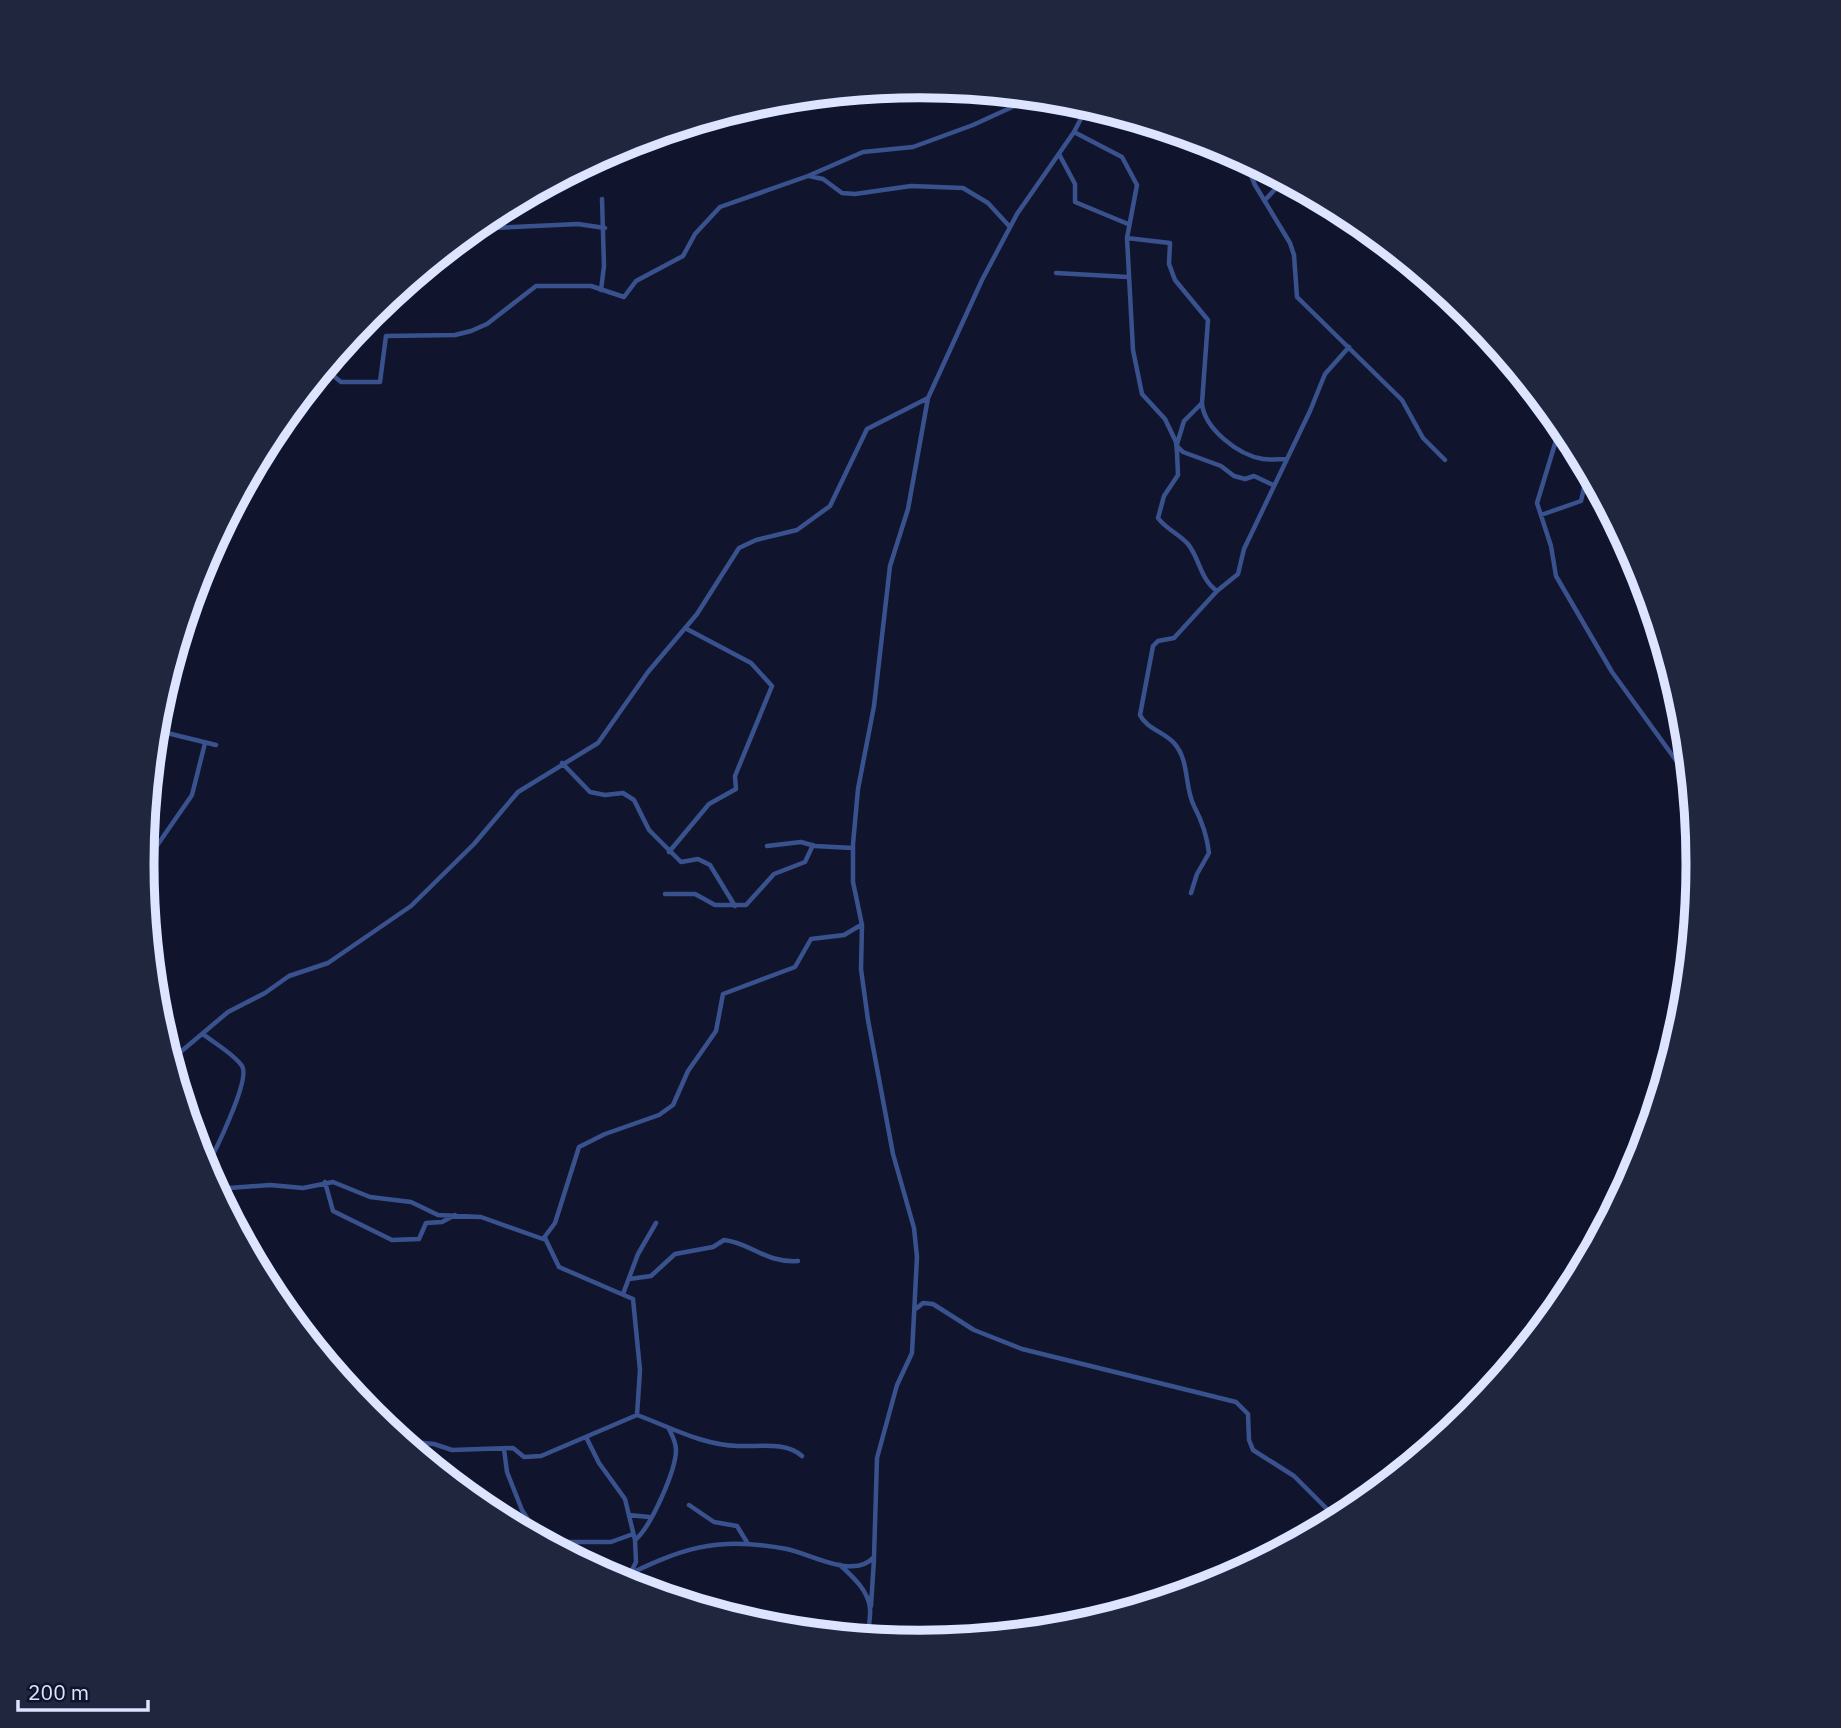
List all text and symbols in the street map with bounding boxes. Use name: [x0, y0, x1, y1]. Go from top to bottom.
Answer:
scale bar: [18, 1668, 147, 1712]
text: 200 m: [28, 1678, 89, 1706]

